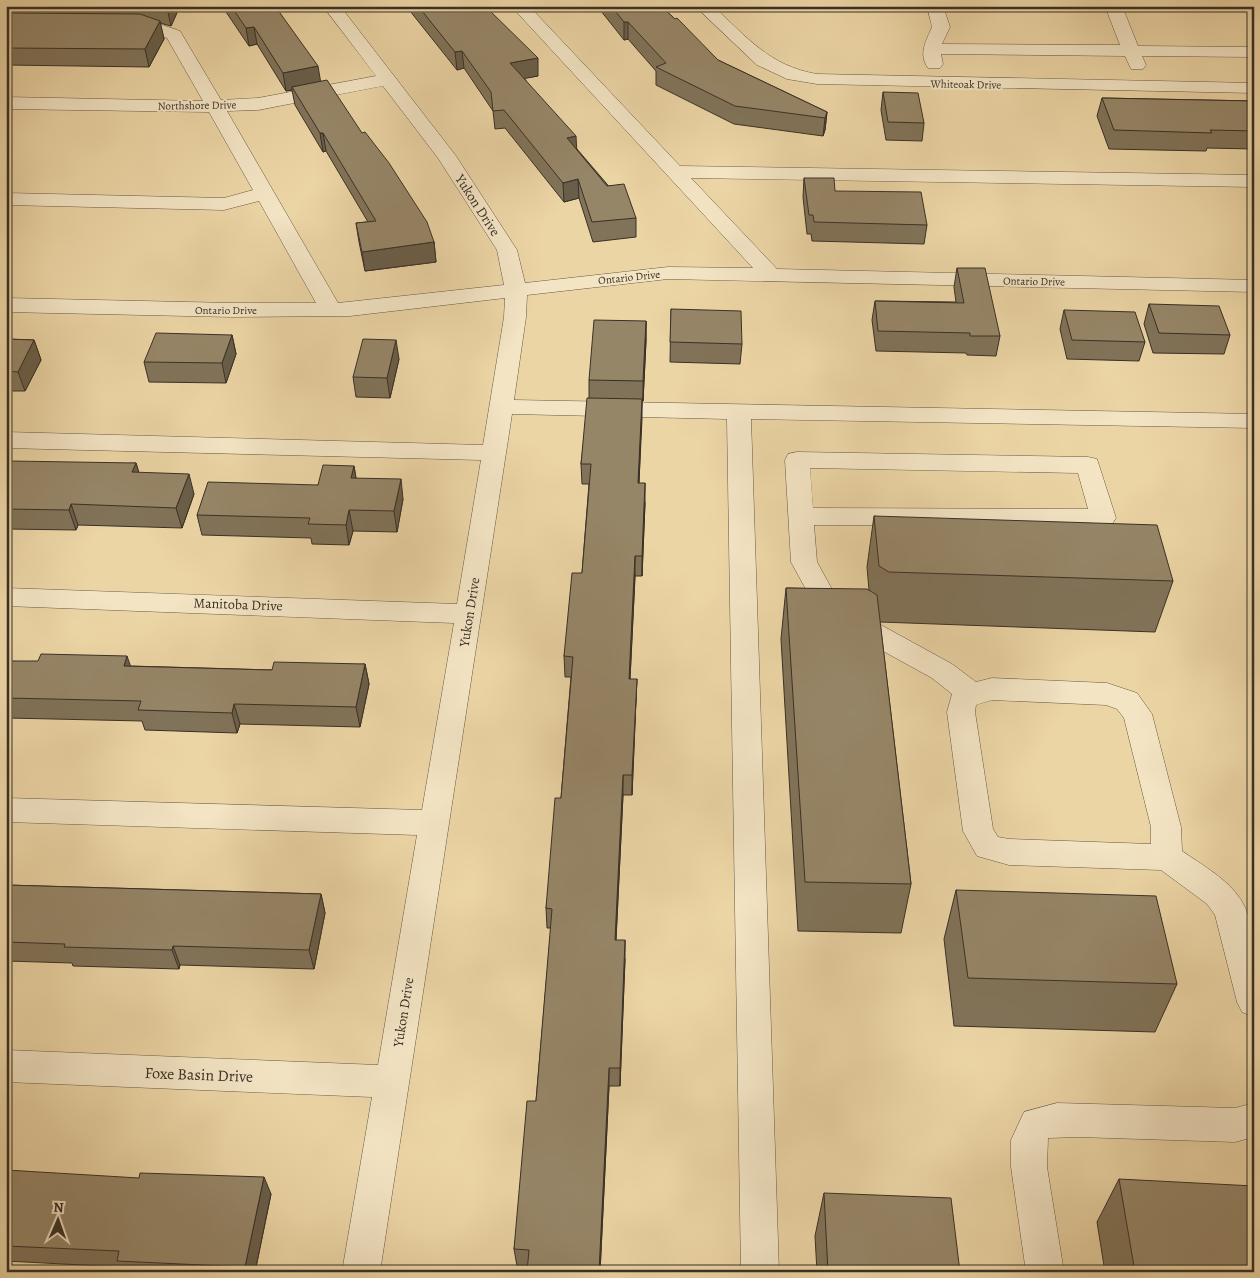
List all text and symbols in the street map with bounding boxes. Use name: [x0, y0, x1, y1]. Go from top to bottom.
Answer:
street label: Whiteoak Drive: [930, 76, 1001, 93]
street label: Northshore Drive: [158, 97, 236, 114]
street label: Yukon Drive: [450, 170, 505, 240]
street label: Ontario Drive: [597, 267, 661, 288]
street label: Ontario Drive: [1003, 273, 1065, 290]
street label: Ontario Drive: [195, 303, 257, 318]
street label: Yukon Drive: [454, 576, 484, 649]
street label: Manitoba Drive: [193, 593, 283, 616]
street label: Yukon Drive: [388, 976, 418, 1049]
street label: Foxe Basin Drive: [144, 1062, 254, 1088]
north arrow: [32, 1196, 82, 1246]
text: N: [53, 1198, 64, 1217]

